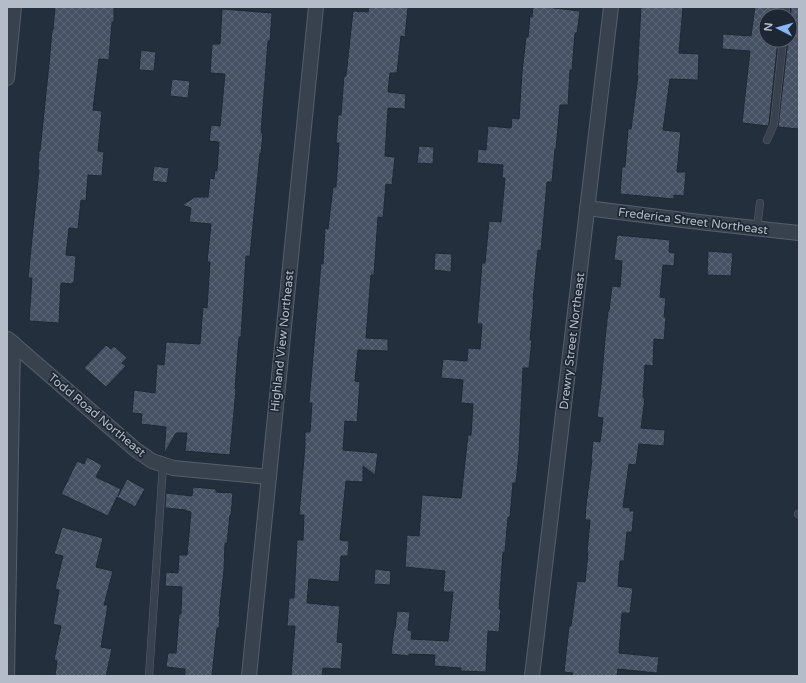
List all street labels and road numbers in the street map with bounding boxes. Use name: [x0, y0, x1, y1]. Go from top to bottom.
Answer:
street label: Frederica Street Northeast: [617, 205, 769, 237]
street label: Highland View Northeast: [268, 269, 296, 412]
street label: Drewry Street Northeast: [557, 271, 587, 410]
street label: Todd Road Northeast: [46, 370, 149, 460]

